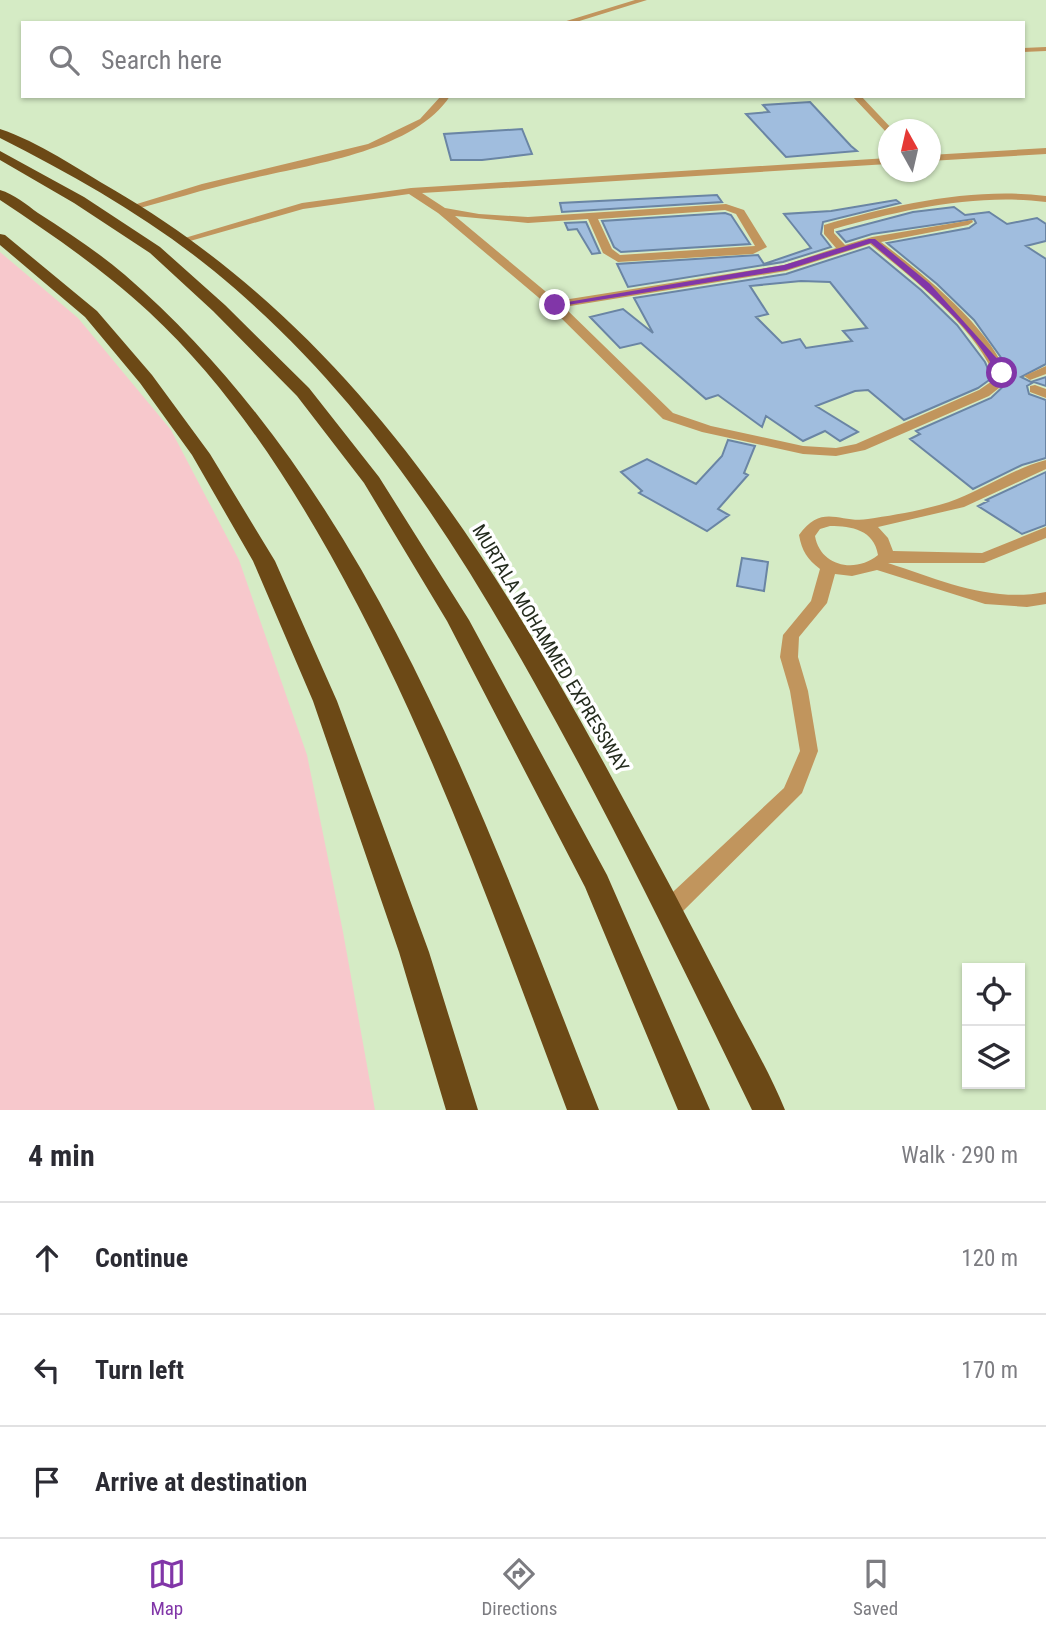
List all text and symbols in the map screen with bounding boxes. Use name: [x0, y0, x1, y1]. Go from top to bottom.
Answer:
search box: [21, 21, 1025, 98]
icon: search: [45, 41, 83, 79]
text: Search here: [101, 45, 222, 75]
north arrow: [878, 119, 941, 182]
route end: [539, 289, 570, 320]
route start: [986, 357, 1017, 388]
street label: MURTALA MOHAMMED EXPRESSWAY: [467, 520, 634, 776]
map controls: [962, 963, 1025, 1089]
button: locate: [962, 963, 1025, 1026]
button: layers: [962, 1026, 1025, 1089]
text: 4 min: [28, 1138, 95, 1173]
text: Walk · 290 m: [901, 1142, 1018, 1169]
icon: ahead: [28, 1239, 66, 1277]
text: Continue: [95, 1243, 188, 1273]
text: 120 m: [961, 1245, 1018, 1272]
icon: left: [28, 1351, 66, 1389]
text: Turn left: [95, 1355, 184, 1385]
text: 170 m: [961, 1357, 1018, 1384]
icon: arrive: [28, 1463, 66, 1501]
text: Arrive at destination: [95, 1467, 307, 1497]
tab: Map: [148, 1555, 186, 1620]
tab: Directions: [481, 1555, 557, 1620]
tab: Saved: [853, 1555, 898, 1620]

